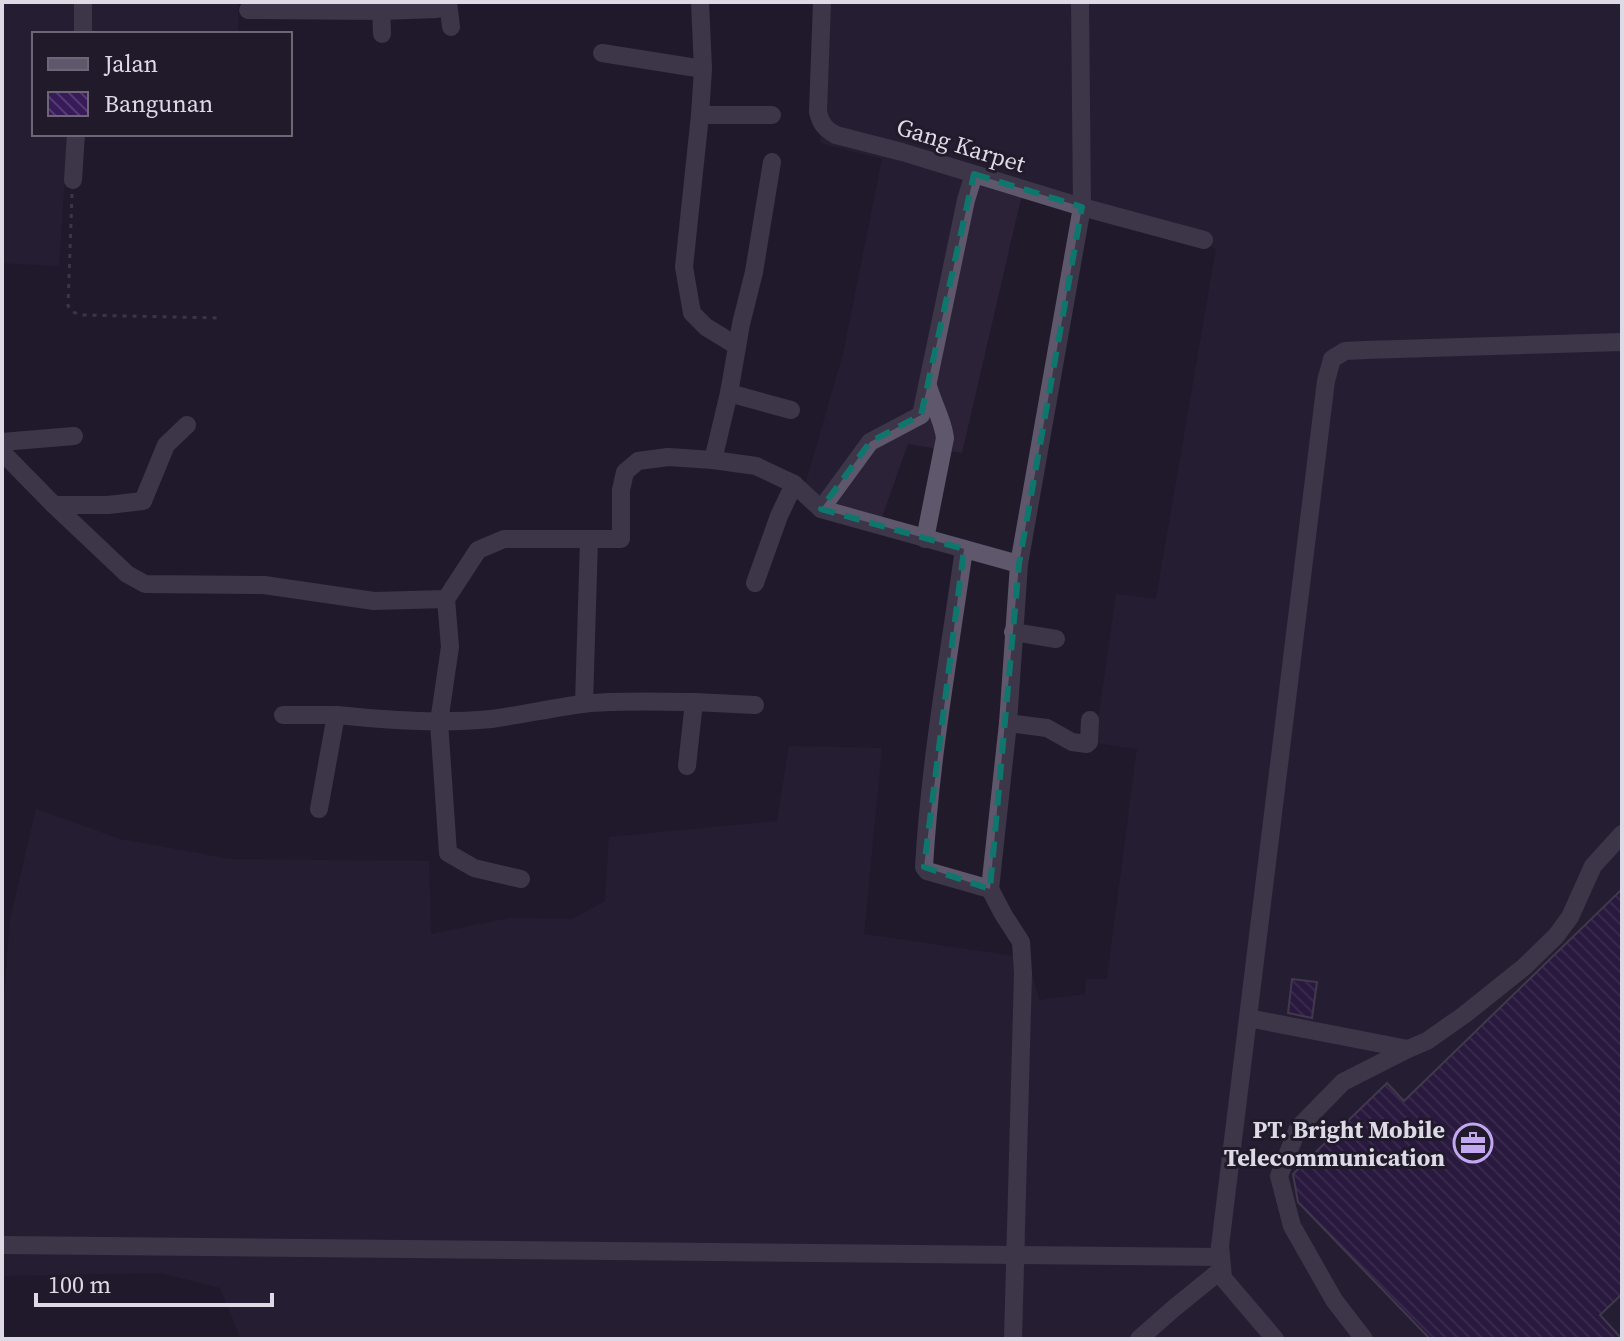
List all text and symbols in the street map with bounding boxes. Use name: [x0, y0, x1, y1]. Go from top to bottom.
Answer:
legend: [32, 32, 292, 136]
text: Jalan: [103, 47, 158, 80]
text: Bangunan: [104, 87, 213, 120]
street label: Gang Karpet: [893, 110, 1030, 180]
place label: PT. Bright Mobile Telecommunication: [1224, 1113, 1445, 1174]
office icon: PT. Bright Mobile Telecommunication: [1452, 1122, 1494, 1164]
scale bar: [36, 1257, 272, 1307]
text: 100 m: [48, 1268, 111, 1301]

